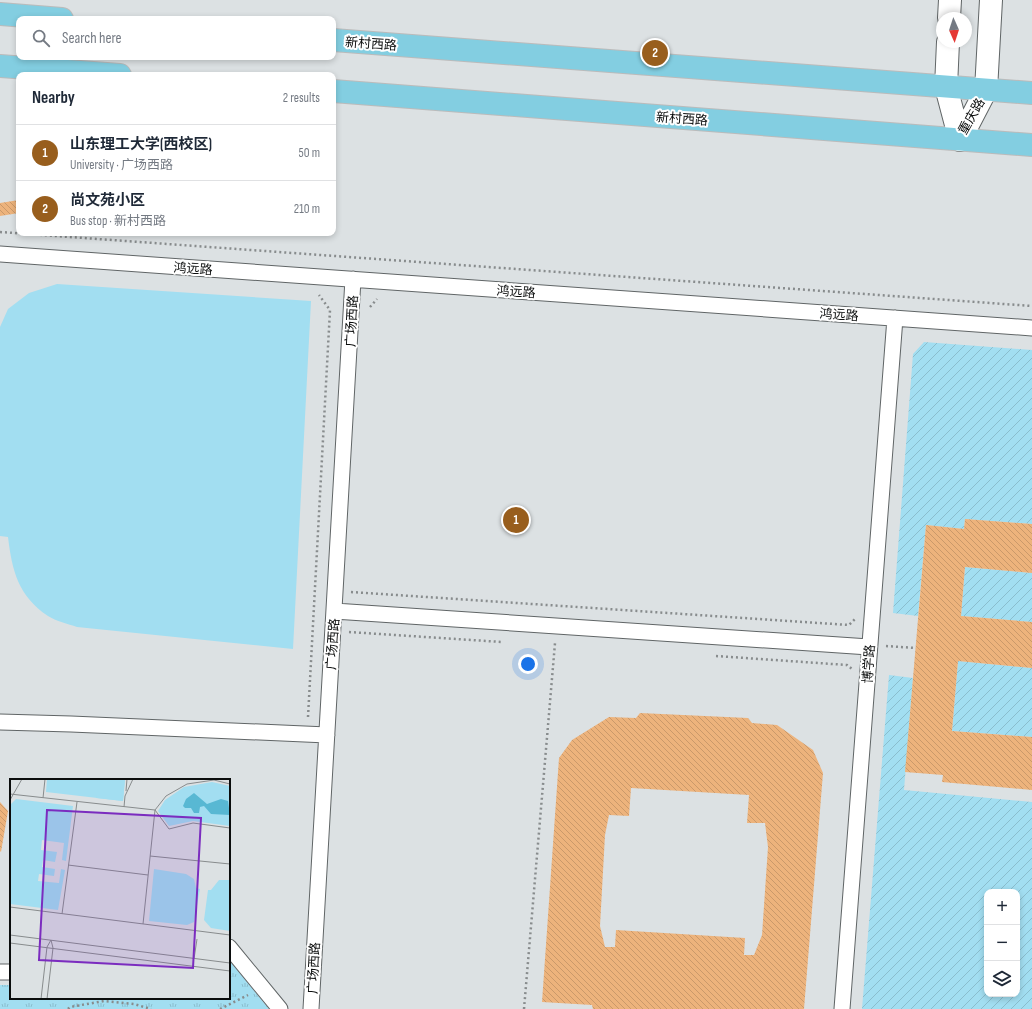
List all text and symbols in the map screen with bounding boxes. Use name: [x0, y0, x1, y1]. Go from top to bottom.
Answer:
north arrow: [936, 12, 972, 48]
search box: [16, 16, 336, 60]
icon: search: [30, 27, 52, 49]
text: Search here: [62, 29, 122, 48]
street label: 新村西路: [344, 34, 397, 54]
pin: 2: [642, 38, 668, 68]
text: Nearby: [32, 88, 75, 108]
text: 2 results: [283, 90, 320, 106]
street label: 重庆路: [955, 96, 989, 137]
street label: 新村西路: [655, 109, 708, 129]
text: 山东理工大学(西校区): [70, 135, 212, 154]
text: 1: [42, 145, 48, 161]
text: 50 m: [299, 145, 320, 161]
text: University · 广场西路: [70, 157, 173, 173]
text: 尚文苑小区: [70, 191, 145, 210]
text: 2: [42, 201, 48, 217]
text: 210 m: [294, 201, 320, 217]
text: Bus stop · 新村西路: [70, 213, 166, 229]
street label: 鸿远路: [173, 260, 213, 278]
street label: 鸿远路: [496, 283, 536, 301]
street label: 广场西路: [343, 295, 361, 347]
street label: 鸿远路: [819, 306, 859, 324]
pin: 1: [503, 505, 529, 535]
street label: 广场西路: [323, 618, 343, 671]
street label: 博学路: [860, 644, 878, 684]
your location: [518, 654, 538, 674]
inset map: [10, 779, 230, 999]
map controls: [984, 889, 1020, 997]
button: +: [984, 889, 1020, 925]
button: −: [984, 925, 1020, 961]
street label: 广场西路: [305, 942, 323, 994]
button: layers: [984, 961, 1020, 997]

